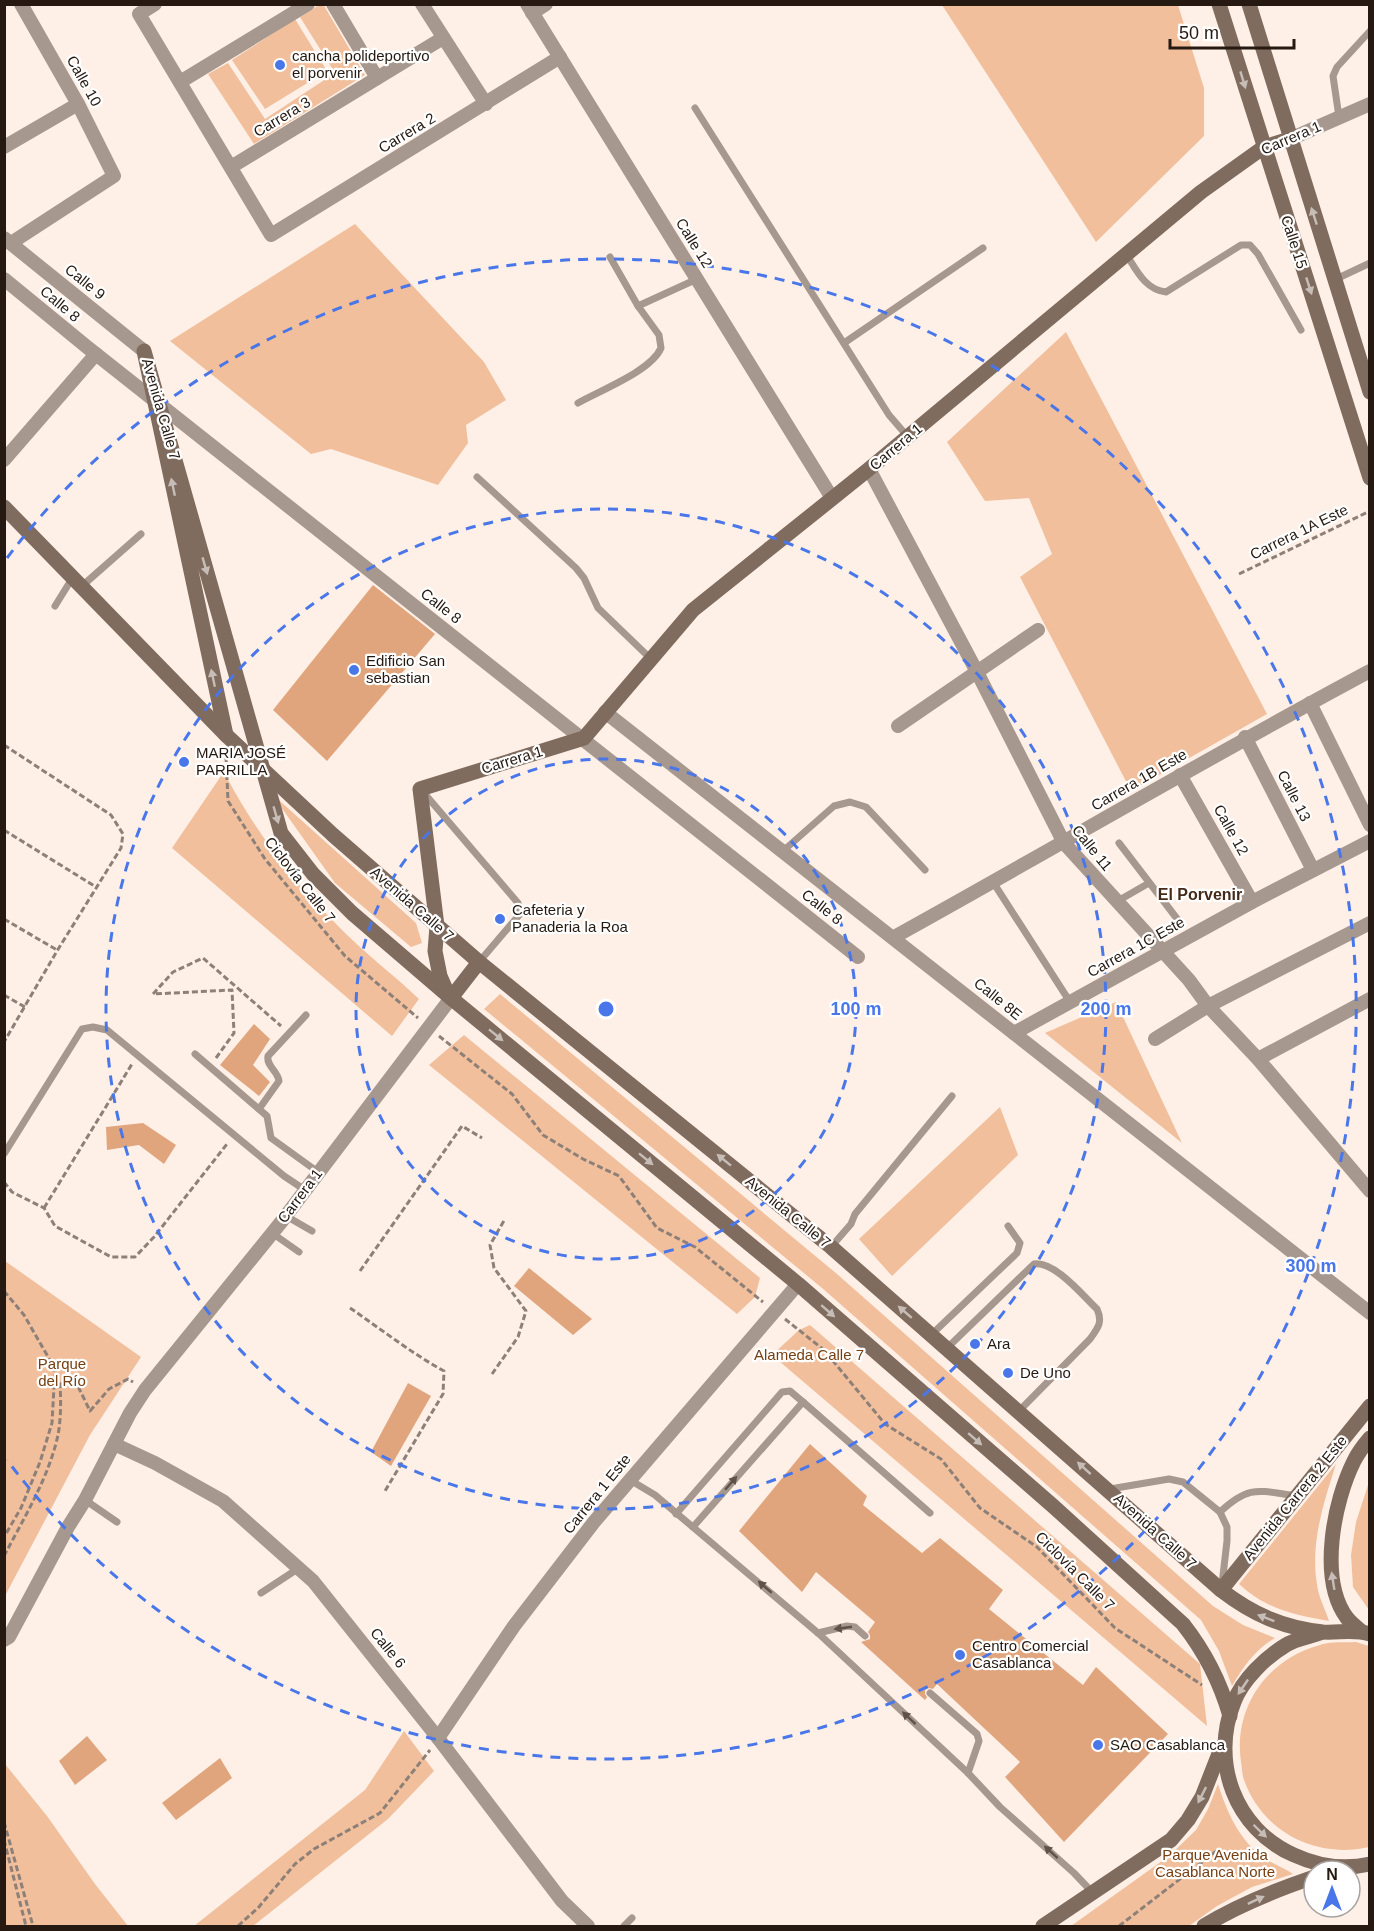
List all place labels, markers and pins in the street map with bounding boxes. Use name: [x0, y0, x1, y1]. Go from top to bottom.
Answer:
place label: cancha polideportivo el porvenir: [292, 47, 430, 81]
marker: cancha polideportivo el porvenir: [273, 58, 287, 72]
place label: Edificio San sebastian: [366, 652, 445, 686]
marker: Edificio San sebastian: [347, 663, 361, 677]
place label: MARIA JOSÉ PARRILLA: [196, 744, 286, 778]
marker: MARIA JOSÉ PARRILLA: [177, 755, 191, 769]
place label: Cafeteria y Panaderia la Roa: [512, 901, 629, 935]
marker: Cafeteria y Panaderia la Roa: [493, 912, 507, 926]
centre of rings: [596, 999, 616, 1019]
place label: Ara: [987, 1335, 1011, 1352]
marker: Ara: [968, 1337, 982, 1351]
place label: De Uno: [1020, 1364, 1071, 1381]
marker: De Uno: [1001, 1366, 1015, 1380]
place label: Centro Comercial Casablanca: [972, 1637, 1089, 1671]
marker: Centro Comercial Casablanca: [953, 1648, 967, 1662]
place label: SAO Casablanca: [1110, 1736, 1226, 1753]
marker: SAO Casablanca: [1091, 1738, 1105, 1752]

